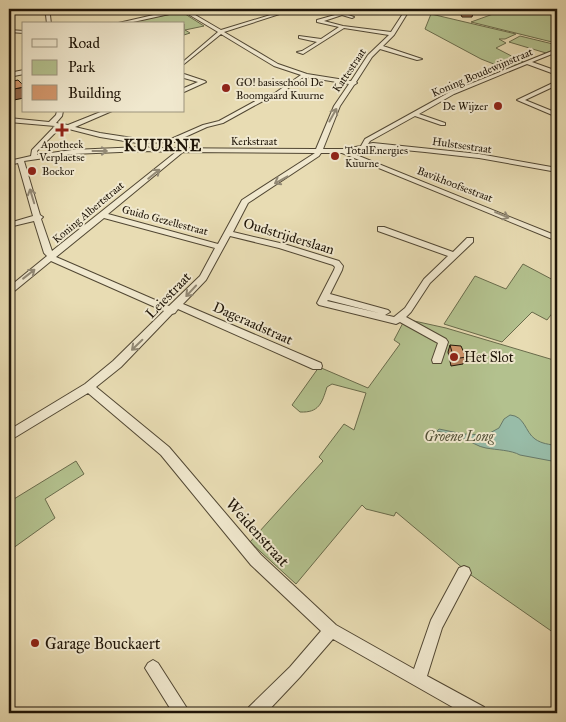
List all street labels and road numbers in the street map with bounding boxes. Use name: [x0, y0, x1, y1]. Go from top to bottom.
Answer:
street label: Koning Boudewijnstraat: [430, 45, 535, 100]
street label: Kattestraat: [330, 46, 369, 95]
street label: Kerkstraat: [231, 135, 277, 148]
street label: Hulstsestraat: [431, 135, 493, 156]
street label: Bavikhoofsestraat: [415, 164, 495, 205]
street label: Koning Albertstraat: [50, 179, 127, 246]
street label: Guido Gezellestraat: [120, 203, 209, 238]
street label: Oudstrijderslaan: [241, 215, 337, 258]
street label: Leiestraat: [142, 269, 195, 322]
street label: Dageraadstraat: [210, 298, 295, 349]
street label: Weidenstraat: [222, 494, 294, 571]

